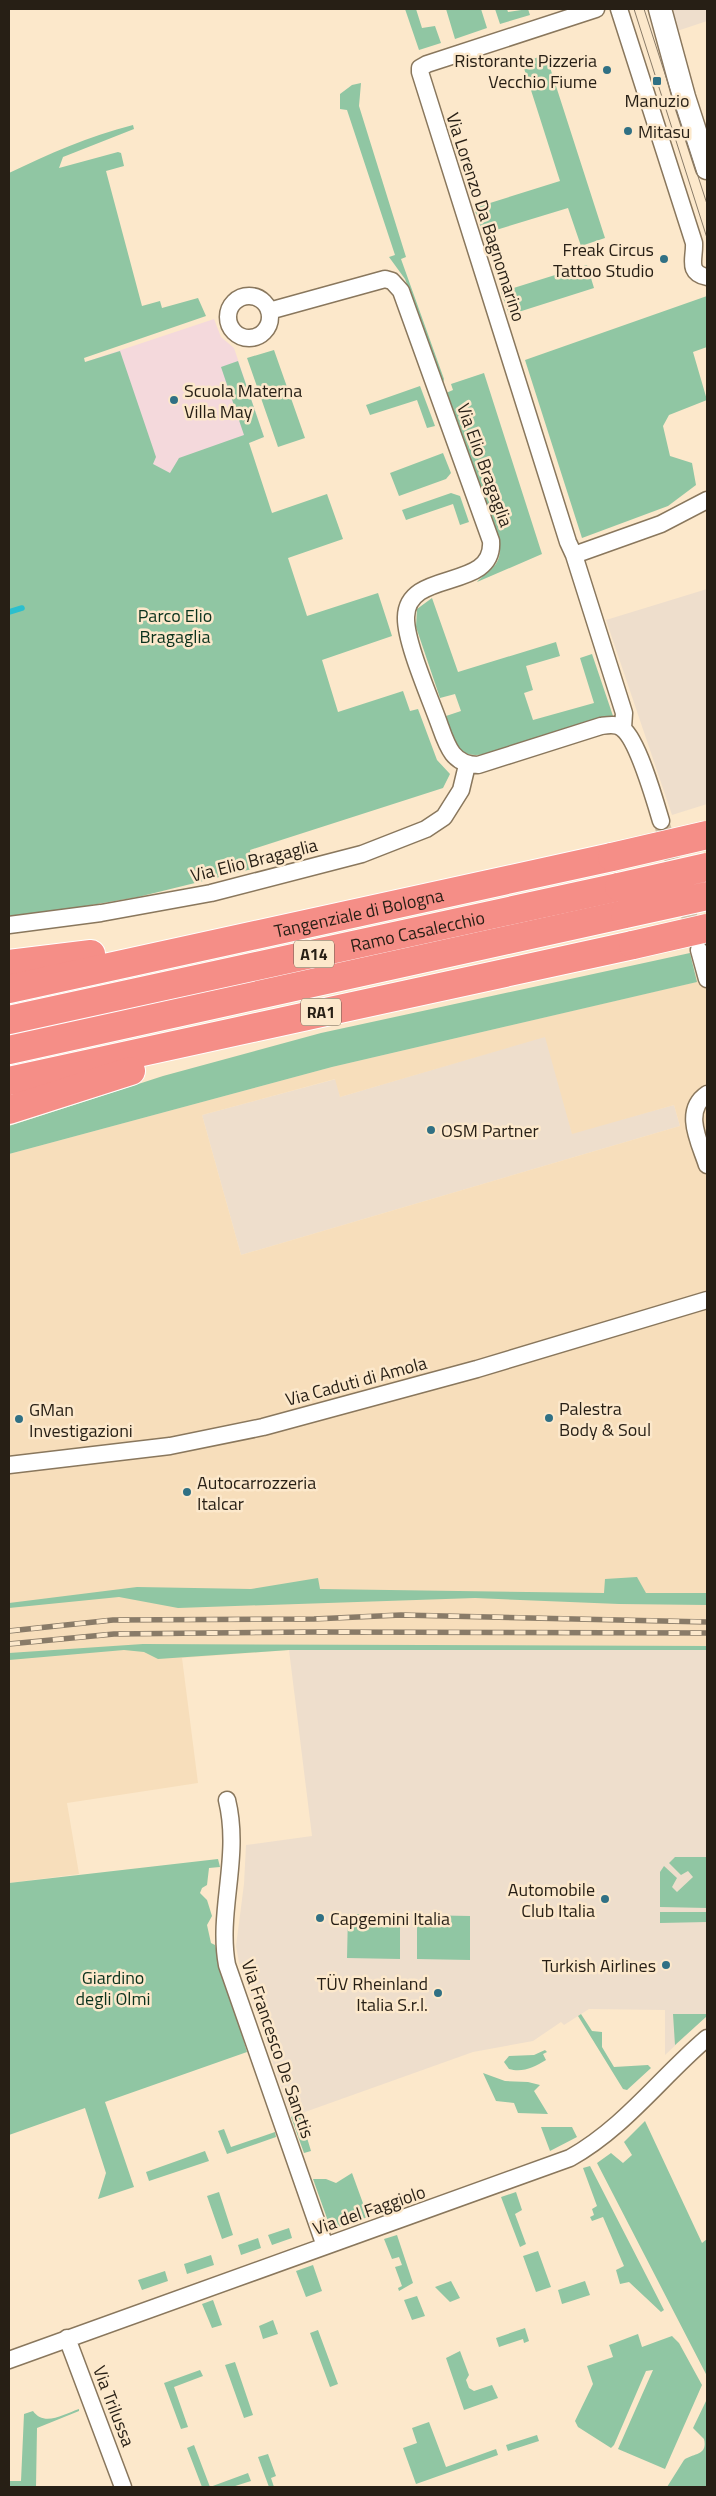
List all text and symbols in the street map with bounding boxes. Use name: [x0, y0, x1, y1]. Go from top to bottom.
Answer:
place label: Ristorante Pizzeria Vecchio Fiume: [454, 47, 597, 95]
marker: Ristorante Pizzeria Vecchio Fiume: [601, 64, 613, 76]
marker: Manuzio: [651, 75, 663, 87]
place label: Manuzio: [625, 87, 690, 114]
street label: Via Lorenzo Da Bagnomarino: [439, 109, 533, 325]
place label: Mitasu: [638, 118, 690, 145]
marker: Mitasu: [622, 125, 634, 137]
place label: Freak Circus Tattoo Studio: [553, 236, 654, 284]
marker: Freak Circus Tattoo Studio: [658, 253, 670, 265]
place label: Scuola Materna Villa May: [184, 377, 302, 425]
marker: Scuola Materna Villa May: [168, 394, 180, 406]
street label: Via Elio Bragaglia: [450, 399, 520, 531]
park label: Parco Elio Bragaglia: [138, 602, 212, 650]
street label: Via Elio Bragaglia: [188, 831, 320, 889]
street label: Tangenziale di Bologna: [271, 881, 446, 944]
street label: Ramo Casalecchio: [348, 903, 487, 959]
road number: A14: [294, 941, 334, 968]
road number: RA1: [301, 999, 341, 1026]
place label: OSM Partner: [441, 1117, 539, 1144]
marker: OSM Partner: [425, 1124, 437, 1136]
street label: Via Caduti di Amola: [282, 1349, 430, 1413]
place label: Palestra Body & Soul: [559, 1395, 651, 1443]
place label: GMan Investigazioni: [29, 1396, 133, 1444]
marker: Palestra Body & Soul: [543, 1412, 555, 1424]
marker: GMan Investigazioni: [13, 1413, 25, 1425]
place label: Autocarrozzeria Italcar: [197, 1469, 316, 1517]
marker: Autocarrozzeria Italcar: [181, 1486, 193, 1498]
place label: Automobile Club Italia: [508, 1876, 595, 1924]
marker: Automobile Club Italia: [599, 1893, 611, 1905]
place label: Capgemini Italia: [330, 1905, 450, 1932]
marker: Capgemini Italia: [314, 1912, 326, 1924]
place label: Turkish Airlines: [542, 1952, 656, 1979]
street label: Via Francesco De Sanctis: [235, 1956, 321, 2142]
marker: Turkish Airlines: [660, 1959, 672, 1971]
park label: Giardino degli Olmi: [76, 1964, 150, 2012]
place label: TÜV Rheinland Italia S.r.l.: [317, 1970, 428, 2018]
marker: TÜV Rheinland Italia S.r.l.: [432, 1987, 444, 1999]
street label: Via del Faggiolo: [309, 2178, 429, 2242]
street label: Via Trilussa: [86, 2361, 142, 2451]

